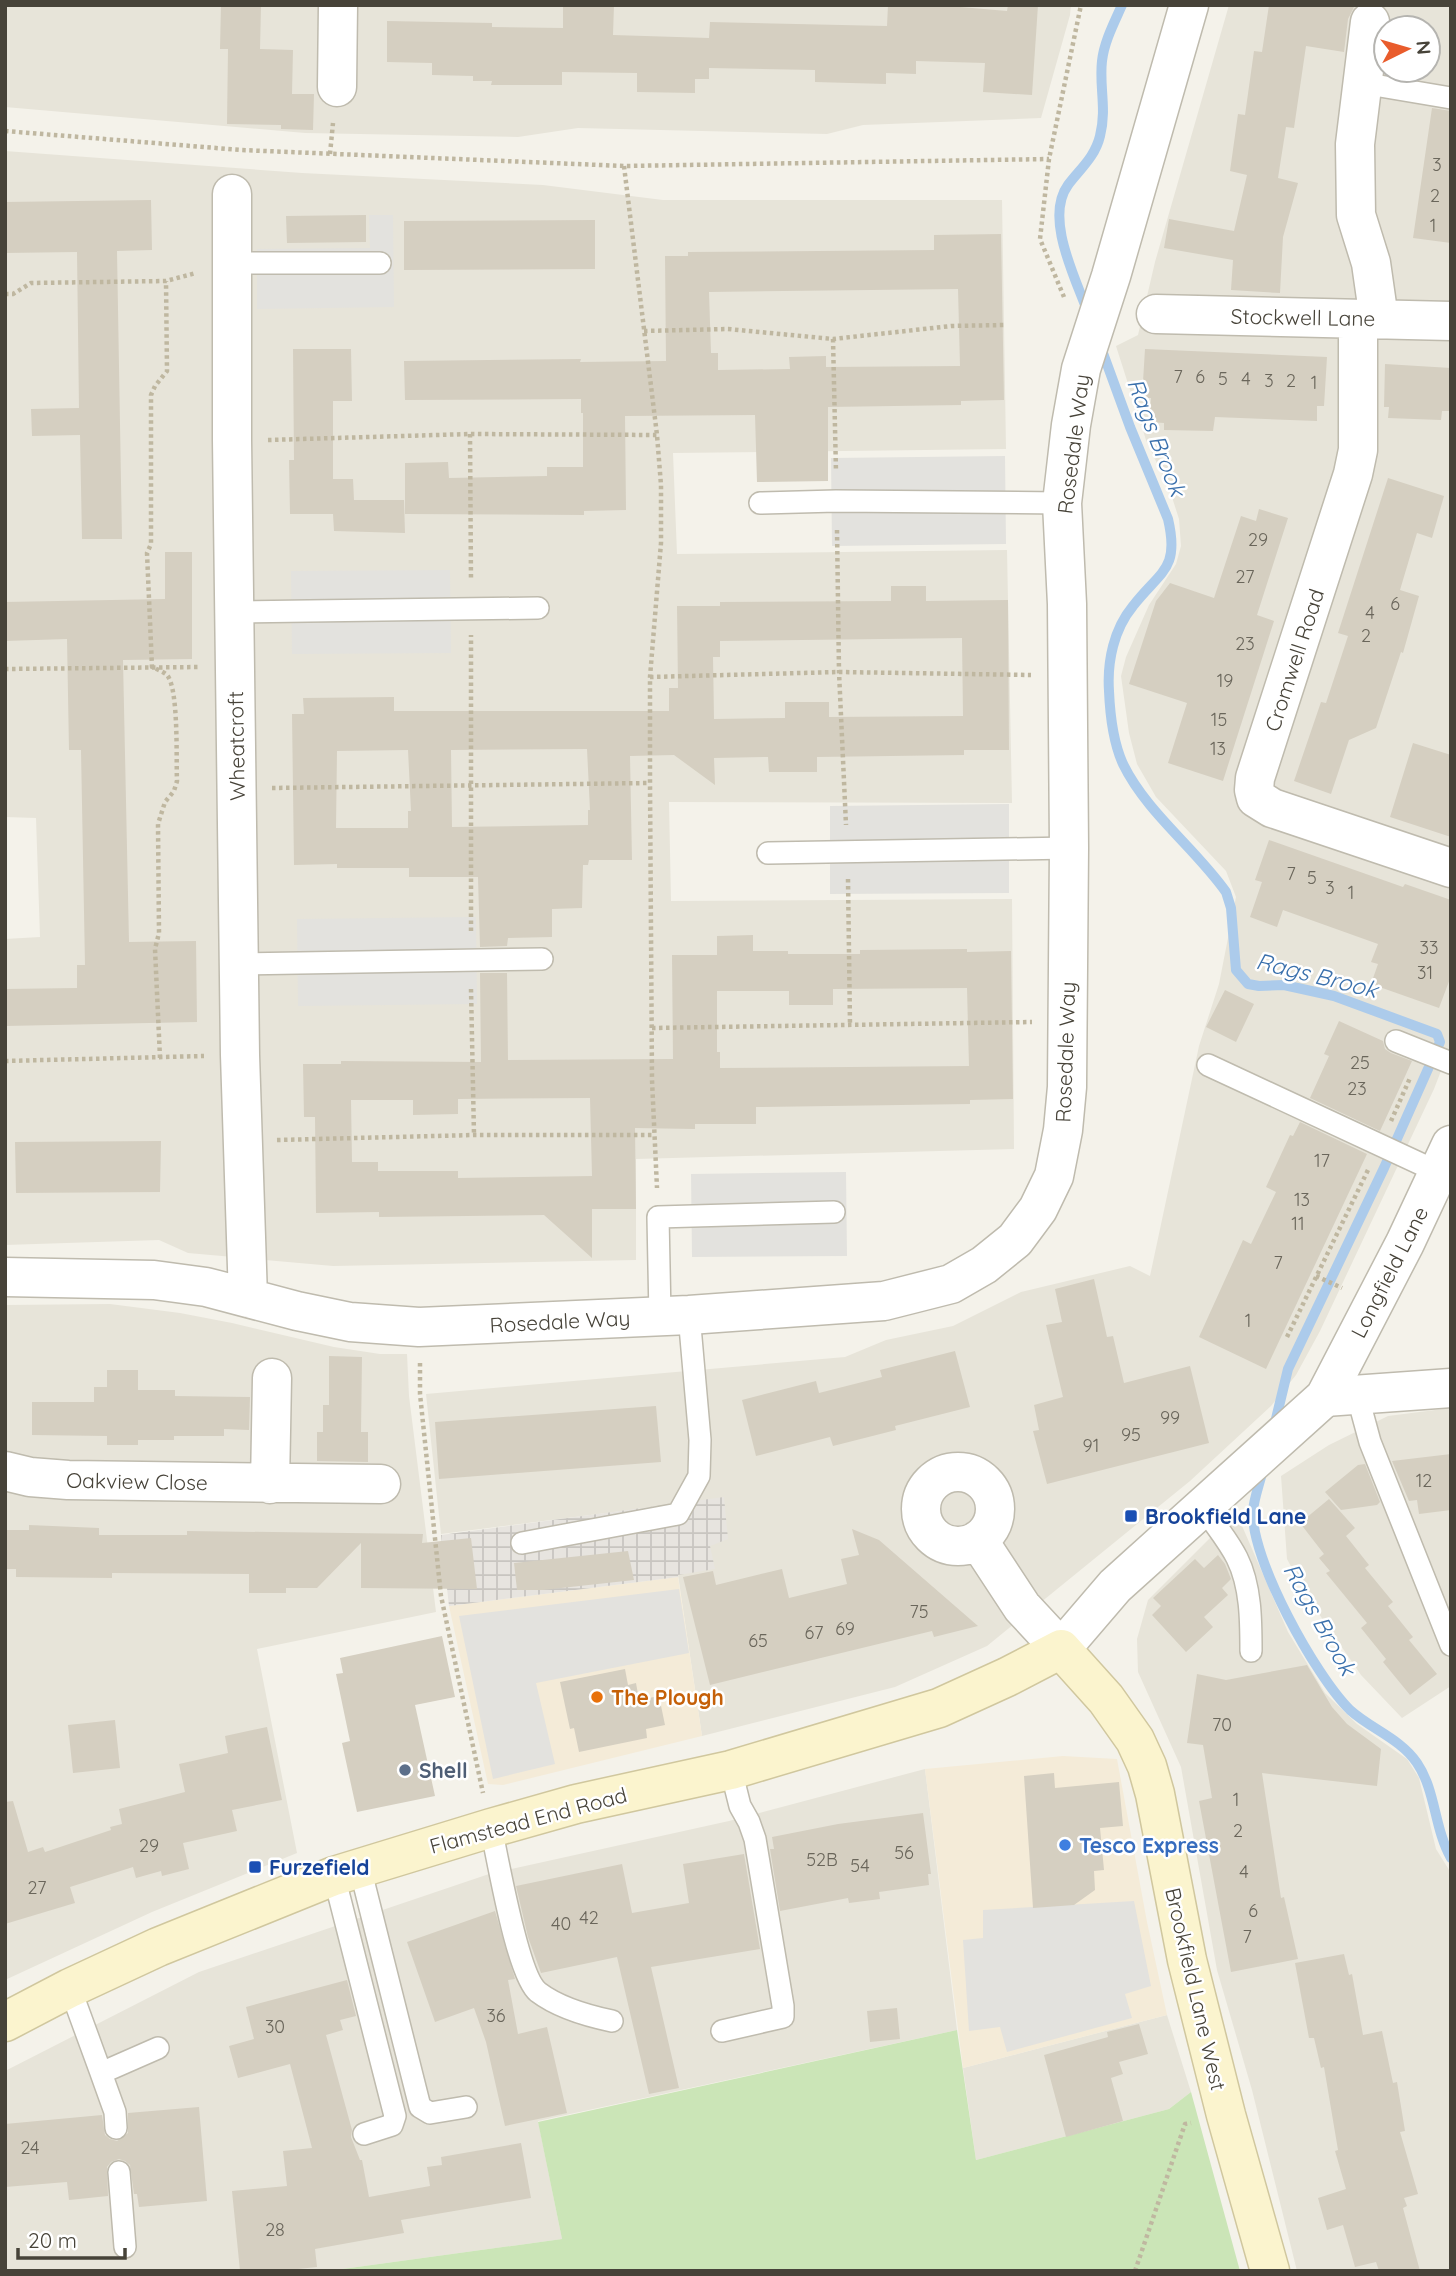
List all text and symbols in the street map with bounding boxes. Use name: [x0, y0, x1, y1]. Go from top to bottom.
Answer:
north arrow: [1372, 14, 1442, 84]
text: N: [1411, 40, 1436, 56]
house number: 3: [1432, 153, 1442, 176]
house number: 2: [1430, 184, 1440, 207]
house number: 1: [1430, 214, 1436, 237]
street label: Stockwell Lane: [1230, 303, 1376, 331]
house number: 7: [1173, 365, 1183, 388]
house number: 6: [1195, 365, 1205, 388]
house number: 5: [1218, 367, 1228, 390]
house number: 4: [1241, 367, 1251, 390]
house number: 3: [1264, 369, 1274, 392]
house number: 2: [1286, 369, 1296, 392]
house number: 1: [1311, 371, 1317, 394]
street label: Rosedale Way: [1052, 373, 1094, 515]
water label: Rags Brook: [1121, 374, 1193, 502]
house number: 29: [1248, 528, 1268, 551]
house number: 27: [1236, 565, 1254, 588]
street label: Cromwell Road: [1259, 585, 1329, 735]
house number: 6: [1390, 592, 1400, 615]
house number: 4: [1365, 601, 1375, 624]
house number: 2: [1361, 624, 1371, 647]
house number: 23: [1235, 632, 1255, 655]
house number: 19: [1217, 669, 1233, 692]
street label: Wheatcroft: [222, 691, 250, 801]
house number: 15: [1211, 708, 1227, 731]
house number: 13: [1210, 737, 1226, 760]
house number: 7: [1286, 862, 1296, 885]
house number: 5: [1307, 866, 1317, 889]
house number: 3: [1325, 876, 1335, 899]
house number: 1: [1348, 881, 1354, 904]
house number: 33: [1420, 936, 1438, 959]
water label: Rags Brook: [1253, 946, 1382, 1004]
house number: 31: [1417, 961, 1433, 984]
street label: Rosedale Way: [1050, 981, 1080, 1123]
house number: 25: [1350, 1051, 1370, 1074]
house number: 23: [1347, 1077, 1367, 1100]
house number: 17: [1314, 1149, 1330, 1172]
house number: 13: [1294, 1188, 1310, 1211]
street label: Longfield Lane: [1345, 1202, 1433, 1342]
house number: 11: [1291, 1212, 1305, 1235]
house number: 7: [1273, 1251, 1283, 1274]
street label: Rosedale Way: [489, 1304, 631, 1338]
house number: 1: [1245, 1309, 1251, 1332]
house number: 99: [1160, 1406, 1180, 1429]
house number: 95: [1121, 1423, 1141, 1446]
house number: 91: [1083, 1434, 1099, 1457]
street label: Oakview Close: [66, 1467, 208, 1495]
house number: 12: [1416, 1469, 1432, 1492]
place label: Brookfield Lane: [1145, 1503, 1307, 1529]
marker: Brookfield Lane: [1123, 1508, 1139, 1524]
water label: Rags Brook: [1277, 1558, 1364, 1682]
house number: 75: [909, 1600, 929, 1623]
house number: 69: [835, 1617, 855, 1640]
house number: 67: [805, 1621, 823, 1644]
house number: 65: [748, 1629, 768, 1652]
place label: The Plough: [611, 1684, 724, 1710]
marker: The Plough: [589, 1689, 605, 1705]
house number: 70: [1212, 1713, 1232, 1736]
place label: Shell: [419, 1757, 468, 1783]
marker: Shell: [397, 1762, 413, 1778]
street label: Flamstead End Road: [426, 1781, 630, 1859]
house number: 1: [1233, 1788, 1239, 1811]
house number: 2: [1233, 1819, 1243, 1842]
place label: Tesco Express: [1079, 1832, 1219, 1858]
house number: 29: [139, 1834, 159, 1857]
marker: Tesco Express: [1057, 1837, 1073, 1853]
house number: 56: [894, 1841, 914, 1864]
house number: 52B: [806, 1848, 838, 1871]
place label: Furzefield: [269, 1854, 369, 1880]
house number: 54: [850, 1854, 870, 1877]
marker: Furzefield: [247, 1859, 263, 1875]
house number: 4: [1239, 1860, 1249, 1883]
house number: 27: [28, 1876, 46, 1899]
street label: Brookfield Lane West: [1160, 1885, 1232, 2093]
house number: 6: [1248, 1899, 1258, 1922]
house number: 42: [579, 1906, 599, 1929]
house number: 40: [551, 1912, 571, 1935]
house number: 7: [1242, 1925, 1252, 1948]
house number: 36: [486, 2004, 506, 2027]
house number: 30: [265, 2015, 285, 2038]
house number: 24: [20, 2136, 40, 2159]
scale bar: [18, 2216, 124, 2260]
house number: 28: [265, 2218, 285, 2241]
text: 20 m: [28, 2227, 77, 2253]

